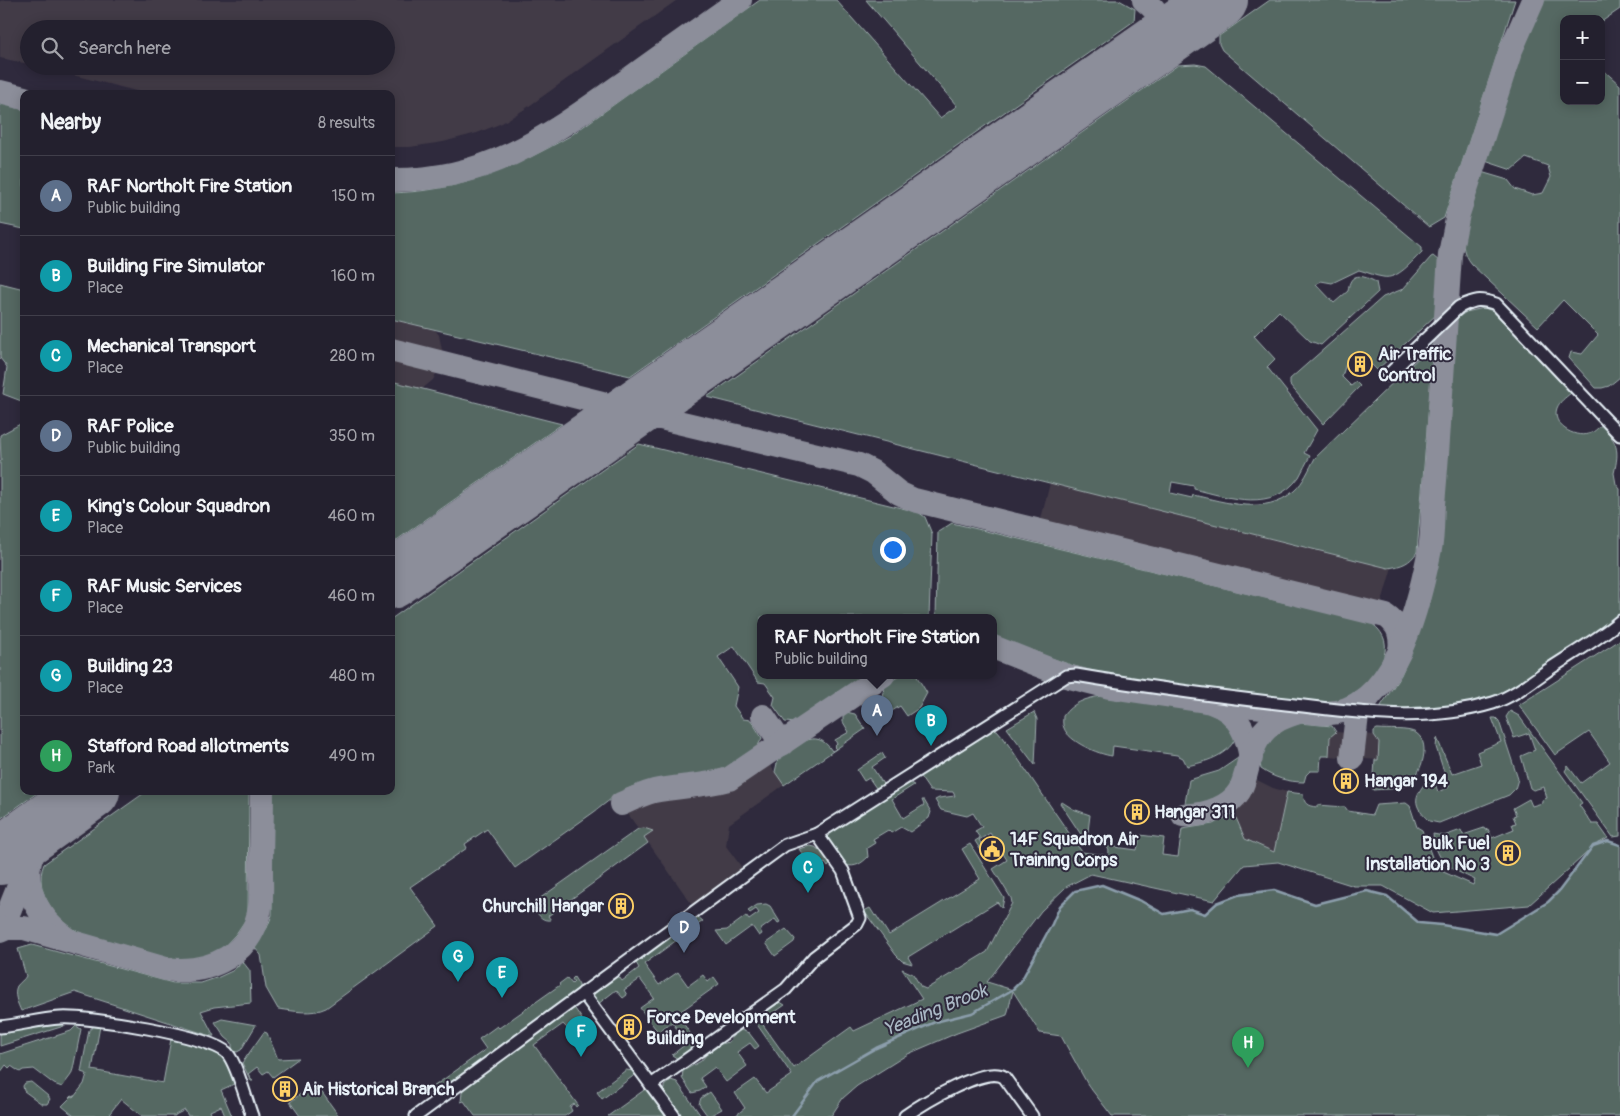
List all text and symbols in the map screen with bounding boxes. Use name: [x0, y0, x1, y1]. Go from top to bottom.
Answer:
map controls: [1560, 15, 1605, 105]
button: +: [1560, 15, 1605, 60]
search box: [20, 20, 395, 75]
icon: search: [38, 34, 66, 62]
text: Search here: [78, 36, 171, 60]
button: −: [1560, 60, 1605, 105]
text: Nearby: [40, 109, 101, 136]
text: 8 results: [318, 113, 375, 133]
text: RAF Northolt Fire Station: [87, 174, 292, 198]
text: A: [51, 186, 61, 206]
text: 150 m: [331, 186, 375, 206]
text: Public building: [87, 198, 180, 218]
text: Building Fire Simulator: [87, 254, 265, 278]
text: B: [51, 266, 61, 286]
text: 160 m: [331, 266, 375, 286]
text: Place: [87, 278, 123, 298]
text: Mechanical Transport: [87, 334, 256, 358]
place label: Air Traffic Control: [1378, 343, 1452, 387]
text: C: [51, 346, 61, 366]
text: 280 m: [329, 346, 375, 366]
building icon: Air Traffic Control: [1347, 351, 1373, 377]
text: Place: [87, 358, 123, 378]
text: RAF Police: [87, 414, 174, 438]
text: D: [51, 426, 61, 446]
text: 350 m: [329, 426, 375, 446]
text: Public building: [87, 438, 180, 458]
text: King's Colour Squadron: [87, 494, 270, 518]
text: E: [52, 506, 60, 526]
text: 460 m: [328, 506, 375, 526]
text: Place: [87, 518, 123, 538]
your location: [880, 537, 906, 563]
text: RAF Music Services: [87, 574, 241, 598]
text: F: [51, 586, 61, 606]
text: 460 m: [328, 586, 375, 606]
text: Place: [87, 598, 123, 618]
popup: [757, 614, 997, 679]
text: RAF Northolt Fire Station: [774, 625, 980, 649]
text: Public building: [774, 649, 868, 669]
text: Building 23: [87, 654, 173, 678]
text: G: [51, 666, 61, 686]
text: 480 m: [329, 666, 375, 686]
text: Place: [87, 678, 123, 698]
pin: A: [861, 695, 893, 736]
pin: B: [915, 705, 947, 746]
text: Stafford Road allotments: [87, 734, 289, 758]
text: H: [51, 746, 61, 766]
text: 490 m: [329, 746, 375, 766]
text: Park: [87, 758, 115, 778]
building icon: Hangar 194: [1333, 768, 1359, 794]
place label: Hangar 194: [1364, 770, 1448, 793]
building icon: Hangar 311: [1124, 799, 1150, 825]
place label: Hangar 311: [1154, 801, 1235, 824]
place label: 14F Squadron Air Training Corps: [1009, 828, 1139, 872]
place label: Bulk Fuel Installation № 3: [1365, 832, 1490, 876]
public building icon: 14F Squadron Air Training Corps: [979, 836, 1005, 862]
building icon: Bulk Fuel Installation № 3: [1495, 840, 1521, 866]
pin: C: [792, 852, 824, 893]
building icon: Churchill Hangar: [608, 893, 634, 919]
place label: Churchill Hangar: [482, 895, 605, 918]
pin: D: [668, 912, 700, 953]
pin: G: [442, 941, 474, 982]
pin: E: [486, 957, 518, 998]
water label: Yeading Brook: [880, 978, 993, 1042]
place label: Force Development Building: [646, 1006, 796, 1050]
building icon: Force Development Building: [616, 1014, 642, 1040]
pin: F: [565, 1016, 597, 1057]
pin: H: [1232, 1027, 1264, 1068]
building icon: Air Historical Branch: [272, 1076, 298, 1102]
place label: Air Historical Branch: [302, 1078, 455, 1101]

